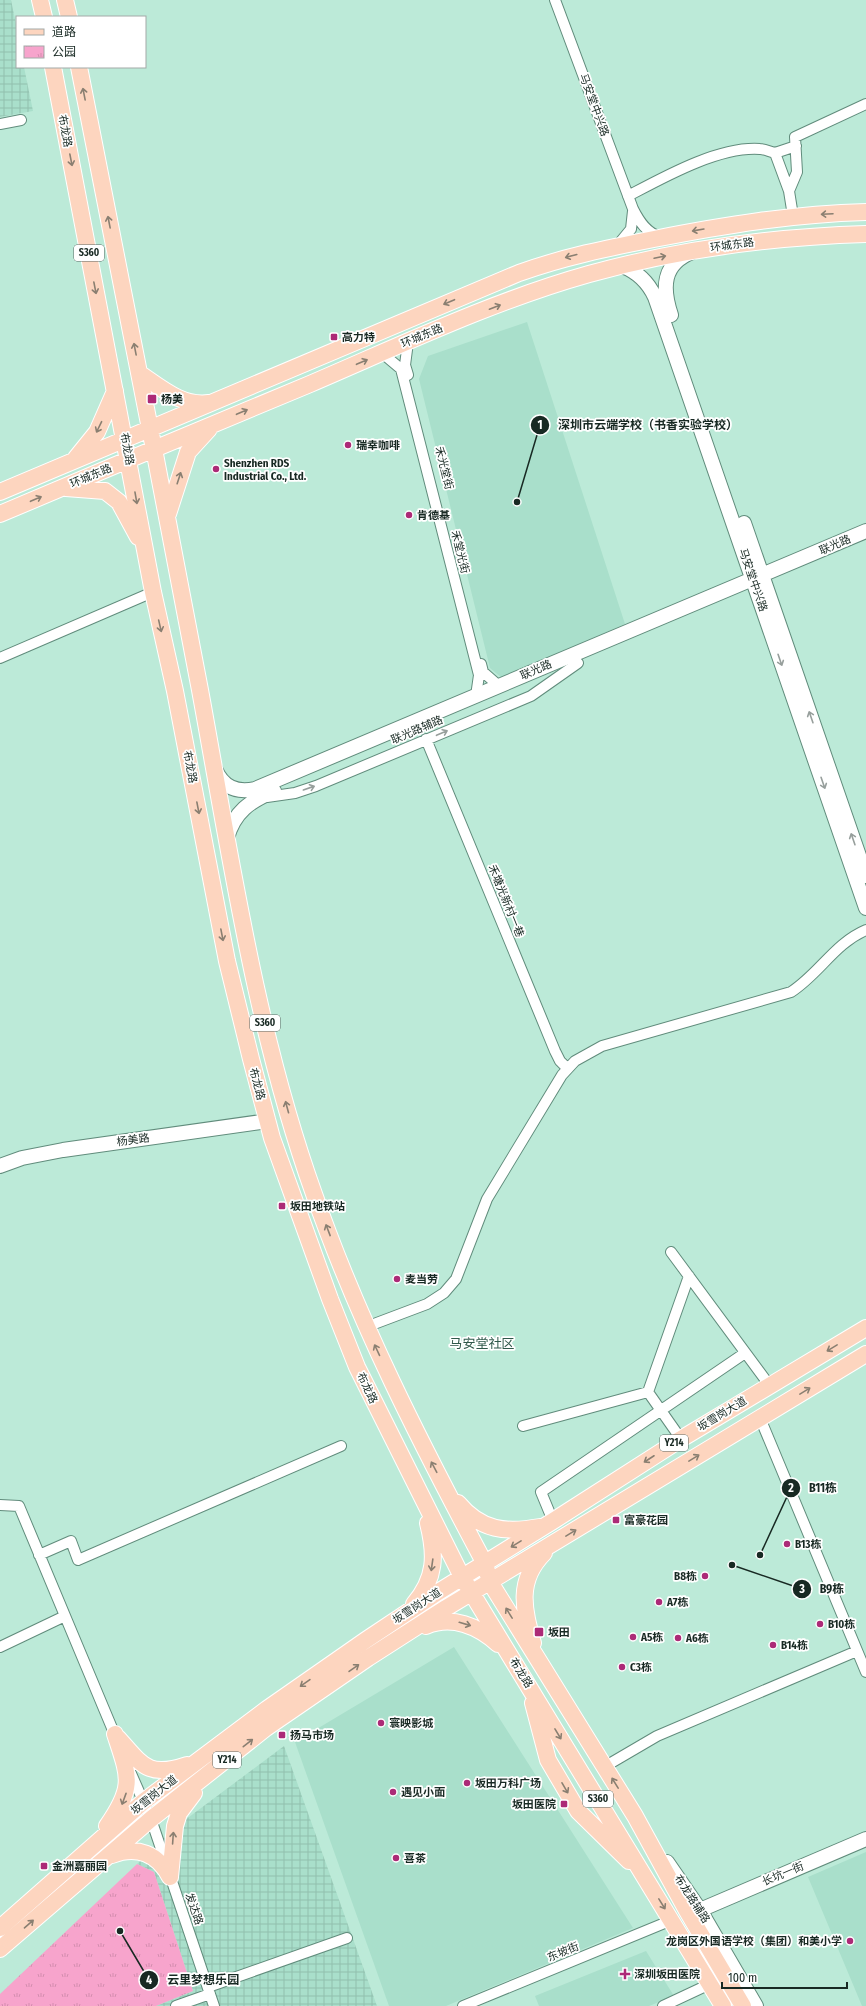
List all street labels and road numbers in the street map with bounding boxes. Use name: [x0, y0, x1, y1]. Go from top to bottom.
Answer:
street label: 马安堂中兴路: [577, 72, 611, 138]
street label: 布龙路: [55, 114, 75, 148]
street label: 环城东路: [709, 236, 755, 254]
road number: S360: [74, 245, 104, 261]
street label: 环城东路: [399, 321, 445, 351]
street label: 布龙路: [117, 432, 137, 466]
street label: 禾光堂街: [432, 445, 456, 491]
street label: 环城东路: [68, 461, 114, 491]
street label: 禾堂光街: [448, 529, 472, 575]
street label: 联光路: [817, 533, 853, 557]
street label: 马安堂中兴路: [736, 547, 770, 613]
street label: 联光路: [518, 658, 554, 682]
street label: 联光路辅路: [389, 713, 445, 747]
street label: 布龙路: [180, 750, 200, 784]
street label: 禾塘光新村一巷: [486, 863, 526, 939]
road number: S360: [250, 1015, 280, 1031]
street label: 布龙路: [246, 1066, 268, 1102]
street label: 杨美路: [116, 1131, 150, 1149]
street label: 布龙路: [354, 1370, 380, 1406]
street label: 坂雪岗大道: [695, 1394, 749, 1434]
road number: Y214: [660, 1435, 688, 1451]
street label: 坂雪岗大道: [390, 1586, 444, 1626]
street label: 布龙路: [507, 1656, 535, 1690]
road number: Y214: [213, 1752, 241, 1768]
street label: 坂雪岗大道: [128, 1773, 180, 1817]
road number: S360: [583, 1791, 613, 1807]
street label: 长坑一街: [760, 1859, 806, 1889]
street label: 布龙路辅路: [672, 1872, 712, 1926]
street label: 发达路: [182, 1891, 206, 1927]
street label: 东坡街: [545, 1940, 581, 1964]

